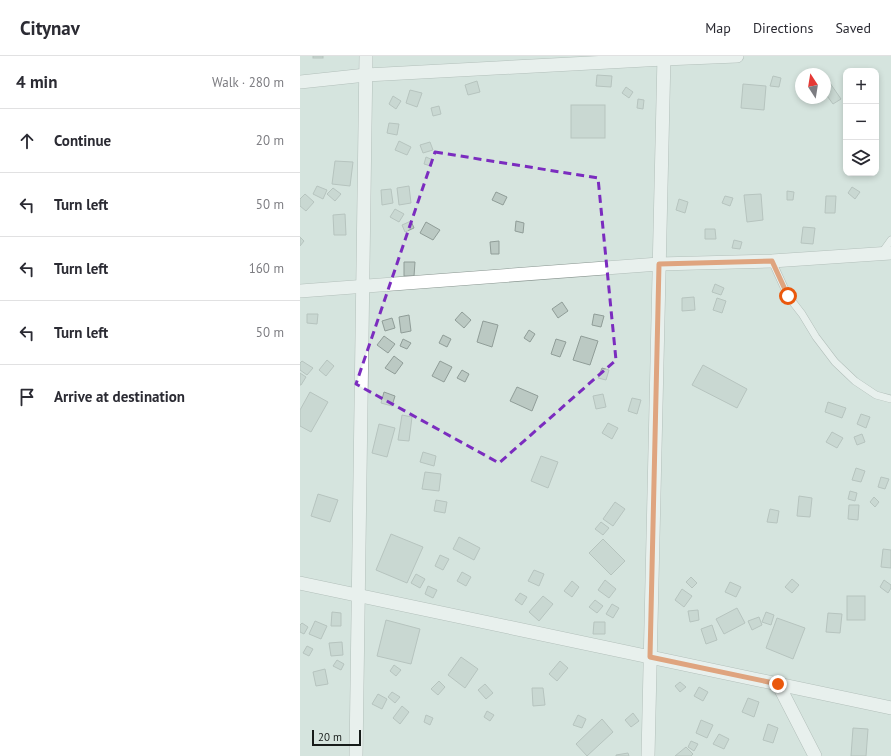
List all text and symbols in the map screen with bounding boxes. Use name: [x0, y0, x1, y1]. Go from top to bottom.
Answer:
text: Citynav: [20, 16, 80, 40]
text: Map: [705, 19, 731, 37]
text: Directions: [753, 19, 813, 37]
text: Saved: [835, 19, 871, 37]
north arrow: [795, 68, 831, 104]
map controls: [843, 68, 879, 176]
button: +: [843, 68, 879, 104]
text: 4 min: [16, 71, 57, 93]
text: Walk · 280 m: [212, 74, 284, 91]
button: −: [843, 104, 879, 140]
icon: ahead: [16, 130, 38, 152]
text: Continue: [54, 131, 111, 150]
text: 20 m: [256, 132, 284, 149]
button: layers: [843, 140, 879, 176]
icon: left: [16, 194, 38, 216]
text: Turn left: [54, 195, 108, 214]
text: 50 m: [256, 196, 284, 213]
icon: left: [16, 258, 38, 280]
text: Turn left: [54, 259, 108, 278]
text: 160 m: [249, 260, 284, 277]
route start: [779, 287, 797, 305]
icon: left: [16, 322, 38, 344]
text: Turn left: [54, 323, 108, 342]
text: 50 m: [256, 324, 284, 341]
icon: arrive: [16, 386, 38, 408]
text: Arrive at destination: [54, 387, 185, 406]
route end: [769, 675, 787, 693]
scale bar: [312, 728, 361, 747]
text: 20 m: [318, 730, 342, 744]

